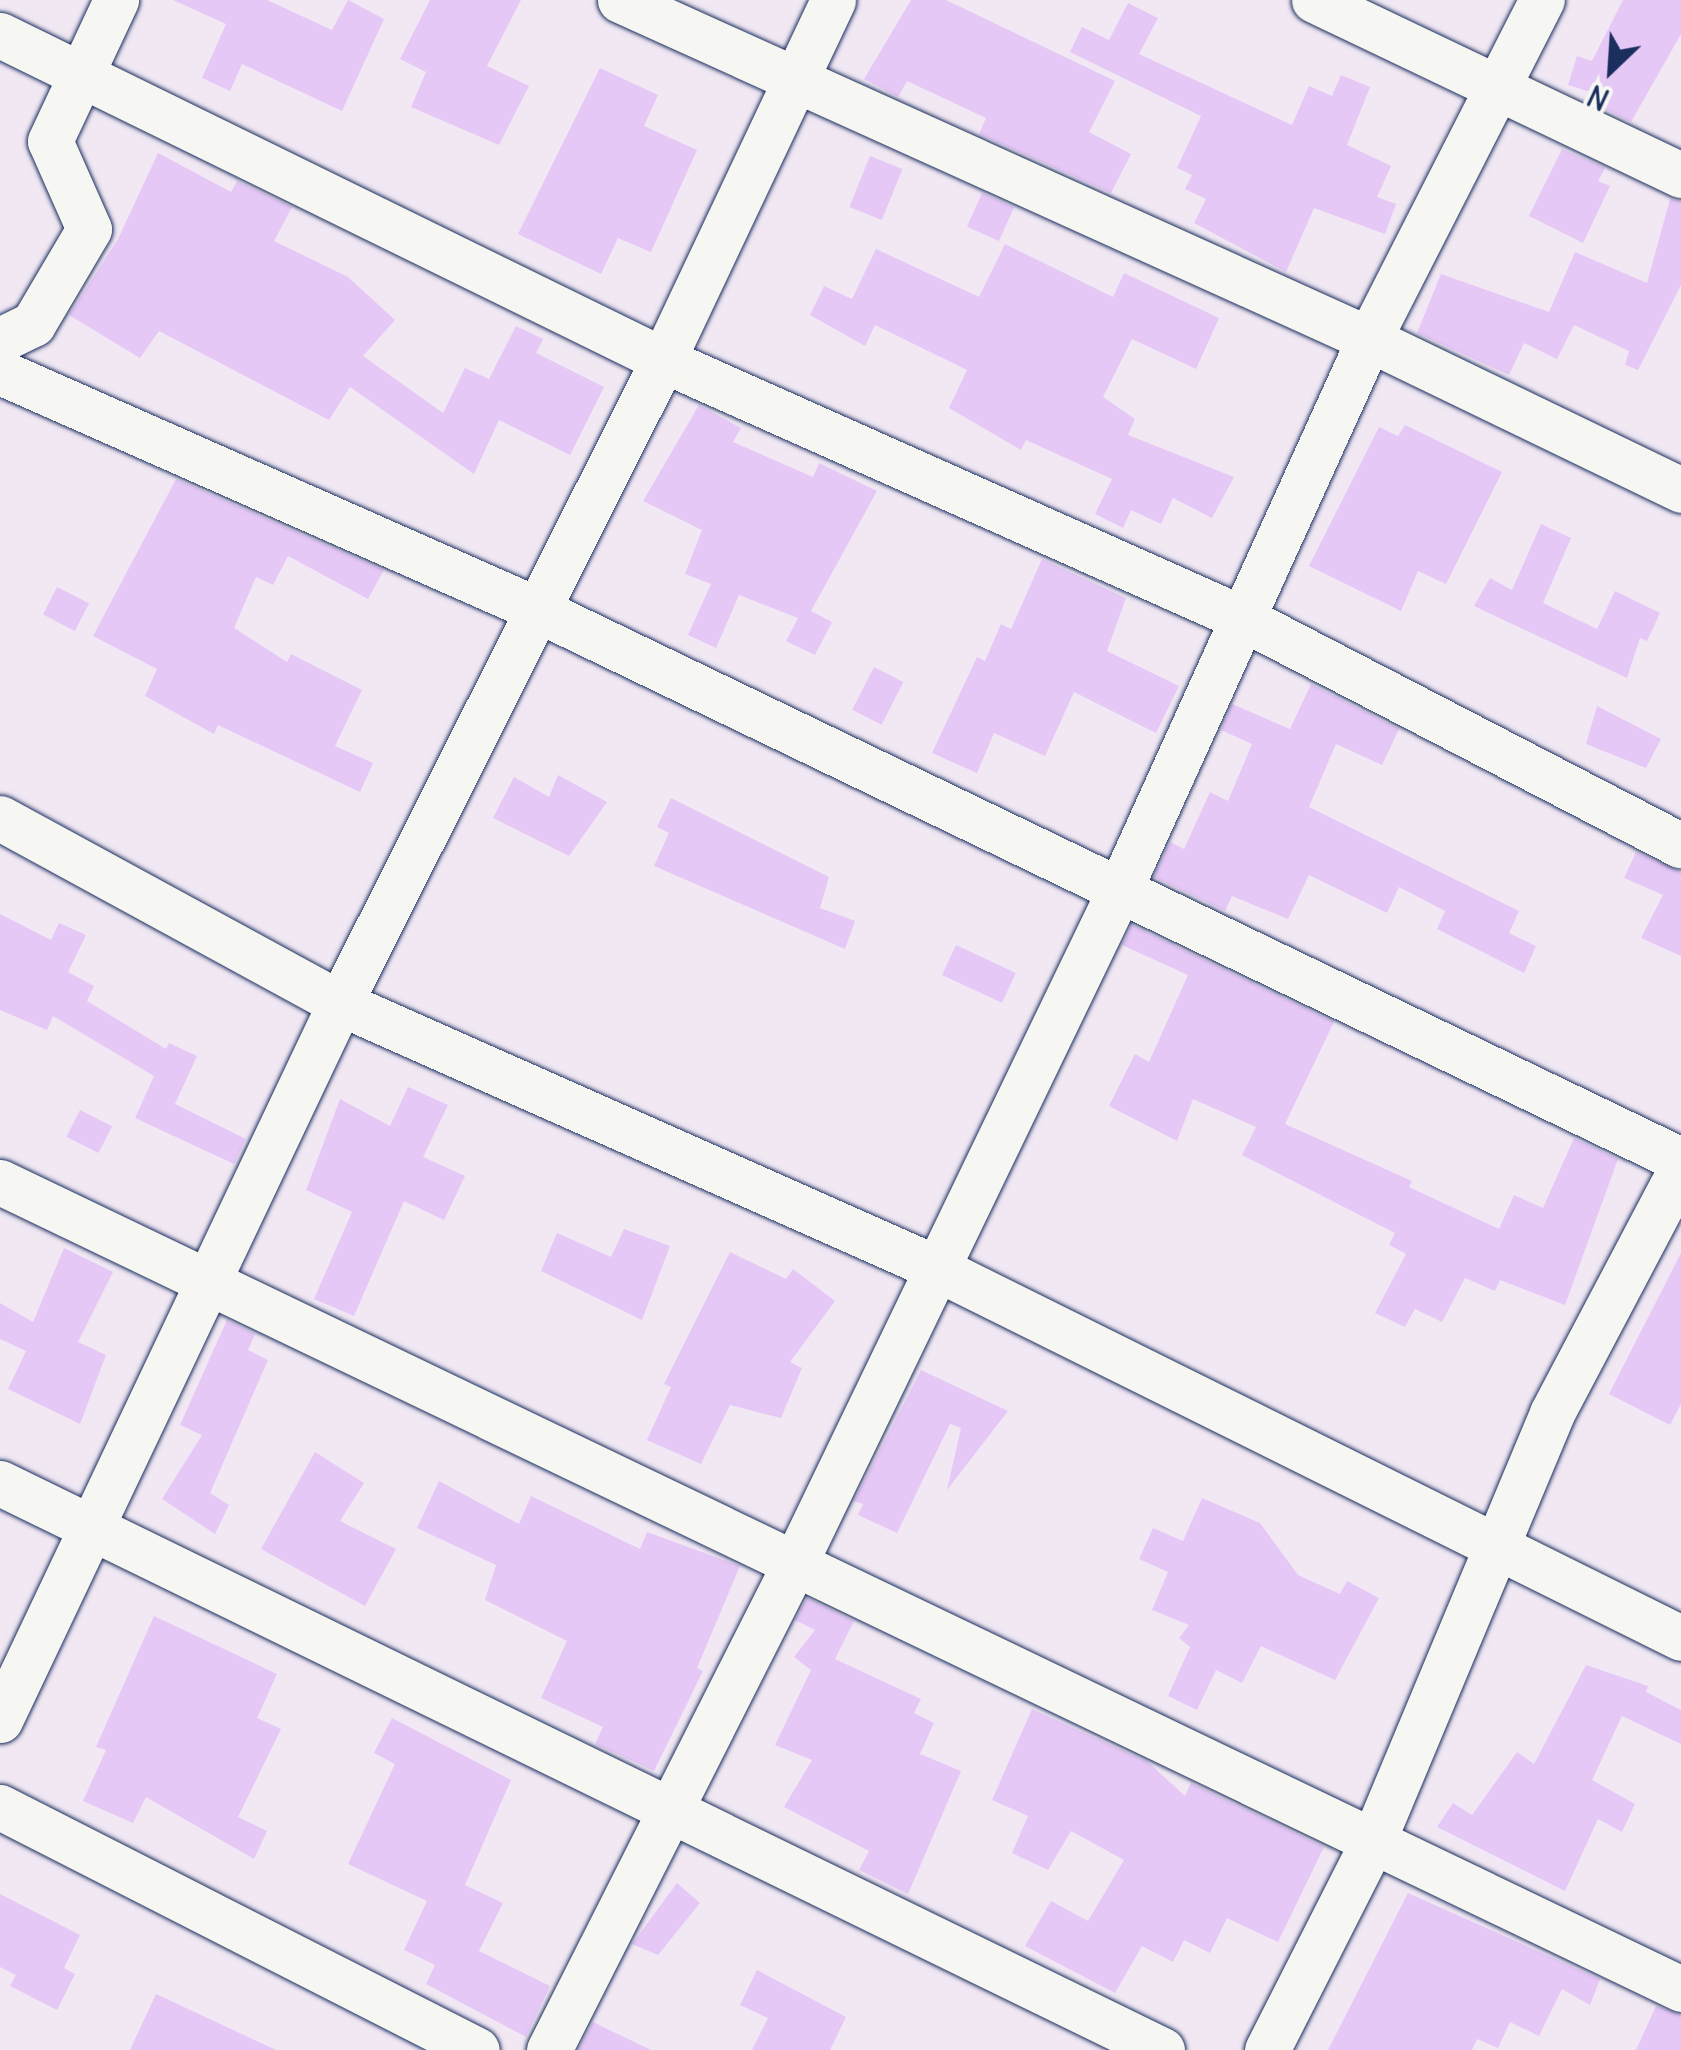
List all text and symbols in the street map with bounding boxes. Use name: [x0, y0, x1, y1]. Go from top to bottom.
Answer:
north arrow: [1561, 20, 1661, 120]
text: N: [1582, 77, 1615, 118]

